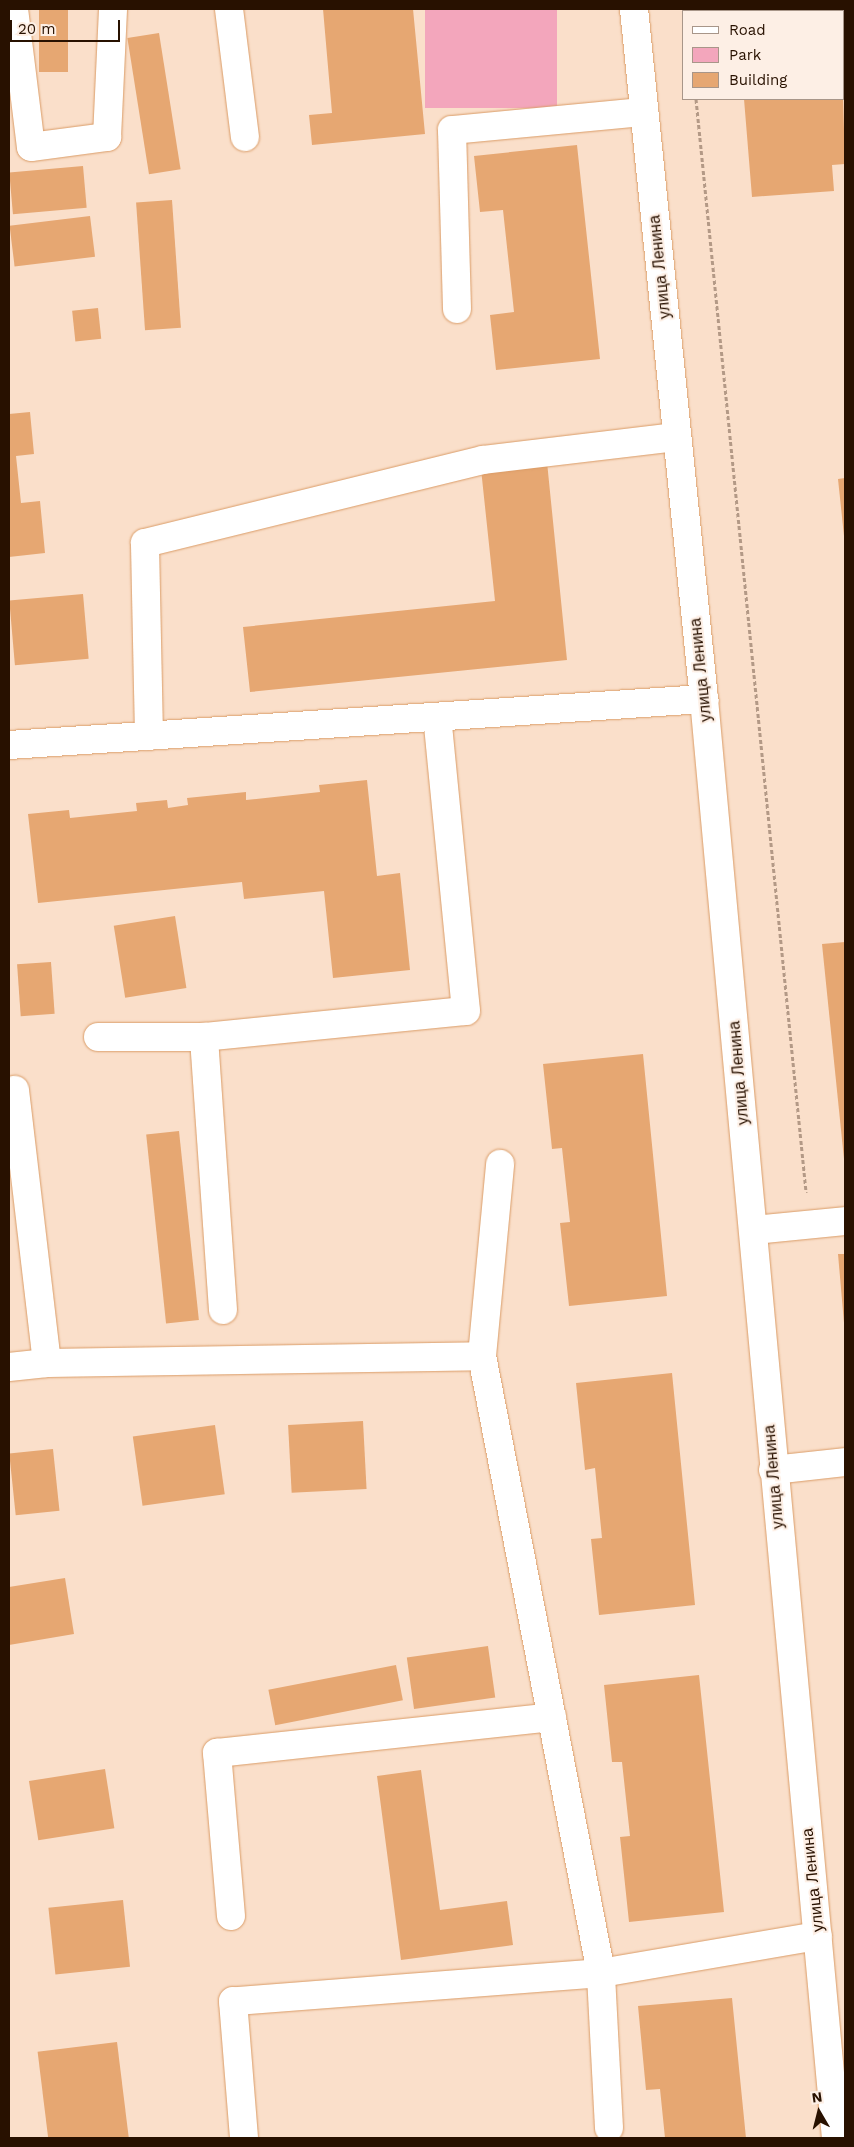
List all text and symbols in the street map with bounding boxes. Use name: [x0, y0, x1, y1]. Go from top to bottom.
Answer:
scale bar: [12, 10, 122, 42]
legend: [682, 10, 844, 100]
text: 20 m: [18, 20, 56, 38]
text: Road: [729, 21, 766, 39]
text: Park: [729, 46, 761, 64]
text: Building: [729, 71, 787, 89]
street label: улица Ленина: [645, 214, 675, 320]
street label: улица Ленина: [686, 617, 716, 723]
street label: улица Ленина: [725, 1020, 753, 1126]
street label: улица Ленина: [760, 1424, 788, 1530]
street label: улица Ленина: [798, 1827, 828, 1933]
north arrow: [794, 2087, 844, 2137]
text: N: [811, 2089, 823, 2106]

